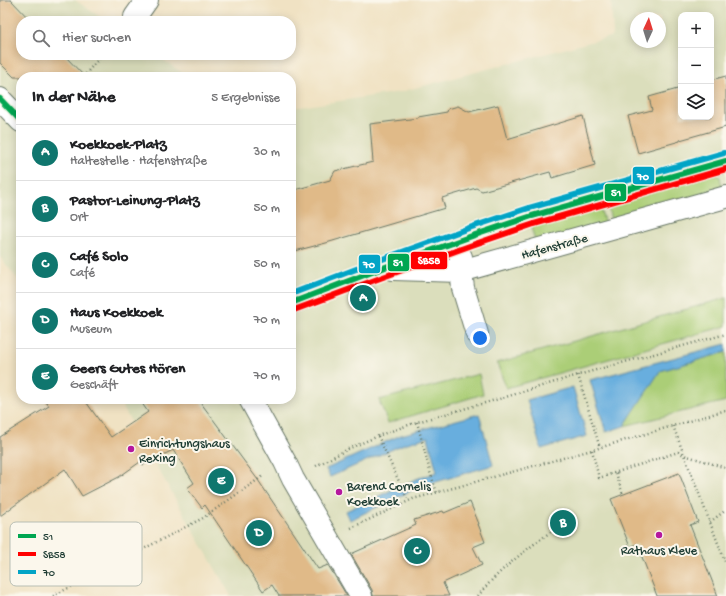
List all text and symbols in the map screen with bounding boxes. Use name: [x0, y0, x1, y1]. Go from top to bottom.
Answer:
north arrow: [630, 12, 666, 48]
map controls: [678, 12, 714, 120]
button: +: [678, 12, 714, 48]
search box: [16, 16, 296, 60]
icon: search: [30, 27, 52, 49]
text: Hier suchen: [62, 29, 131, 47]
button: −: [678, 48, 714, 84]
button: layers: [678, 84, 714, 120]
text: In der Nähe: [32, 88, 115, 108]
text: 5 Ergebnisse: [211, 91, 280, 106]
text: Koekkoek-Platz: [70, 136, 167, 154]
text: A: [41, 145, 49, 160]
text: 30 m: [254, 145, 280, 160]
text: Haltestelle · Hafenstraße: [70, 154, 207, 169]
line badge: 70: [632, 166, 655, 185]
text: 70: [636, 172, 650, 184]
line badge: 51: [604, 183, 627, 202]
text: 51: [611, 188, 621, 200]
text: Pastor-Leinung-Platz: [70, 192, 200, 210]
text: B: [42, 201, 48, 216]
text: 50 m: [253, 201, 280, 216]
text: Ort: [70, 210, 88, 225]
street label: Hafenstraße: [520, 231, 590, 263]
text: Café Solo: [70, 248, 128, 266]
line badge: SB58: [410, 251, 448, 270]
line badge: 51: [387, 253, 410, 272]
line badge: 70: [358, 254, 381, 274]
text: SB58: [418, 256, 440, 268]
text: C: [41, 257, 49, 272]
text: 50 m: [253, 257, 280, 272]
text: 51: [393, 258, 403, 270]
text: 70: [362, 260, 376, 272]
text: Café: [70, 266, 95, 281]
pin: A: [350, 283, 376, 313]
text: Haus Koekkoek: [70, 304, 162, 322]
text: D: [41, 313, 49, 328]
text: 70 m: [254, 313, 280, 328]
text: Museum: [70, 322, 112, 337]
your location: [470, 328, 490, 348]
text: Geers Gutes Hören: [70, 360, 185, 378]
text: E: [41, 369, 49, 384]
text: 70 m: [254, 369, 280, 384]
text: Geschäft: [70, 378, 118, 393]
place label: Einrichtungshaus Rexing: [139, 437, 231, 467]
marker: Einrichtungshaus Rexing: [126, 444, 136, 454]
pin: E: [208, 466, 234, 496]
place label: Barend Cornelis Koekkoek: [346, 480, 432, 510]
marker: Barend Cornelis Koekkoek: [334, 487, 344, 497]
pin: B: [550, 508, 576, 538]
pin: D: [246, 518, 272, 548]
legend: [10, 522, 142, 586]
marker: Rathaus Kleve: [654, 530, 664, 540]
text: 51: [43, 532, 53, 544]
pin: C: [404, 536, 430, 566]
place label: Rathaus Kleve: [621, 544, 698, 559]
text: SB58: [43, 550, 66, 562]
text: 70: [42, 568, 55, 580]

